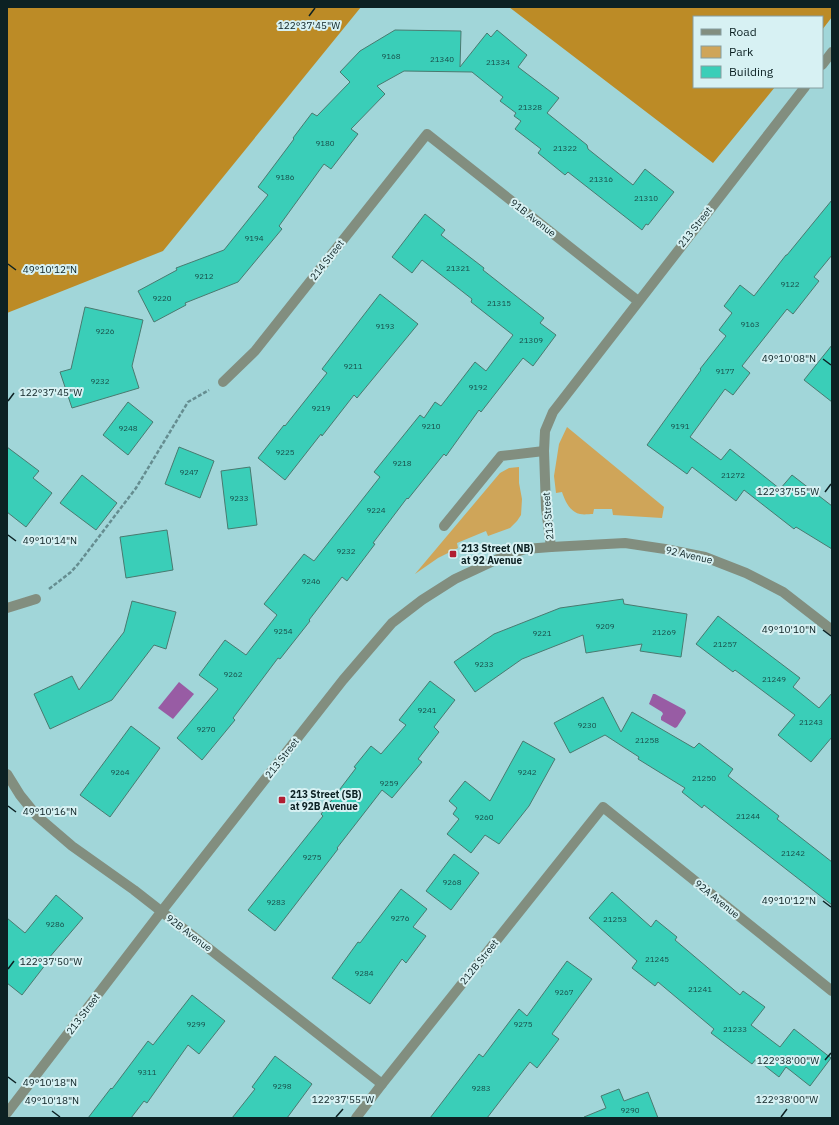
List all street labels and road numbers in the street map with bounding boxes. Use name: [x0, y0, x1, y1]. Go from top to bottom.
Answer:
street label: 91B Avenue: [508, 196, 559, 240]
street label: 213 Street: [675, 204, 715, 250]
street label: 214 Street: [307, 237, 347, 283]
street label: 213 Street: [539, 491, 557, 540]
street label: 92 Avenue: [664, 543, 714, 567]
street label: 213 Street: [262, 735, 302, 781]
street label: 92A Avenue: [692, 877, 743, 921]
street label: 92B Avenue: [163, 911, 215, 955]
street label: 212B Street: [457, 936, 501, 987]
street label: 213 Street: [63, 991, 103, 1037]

